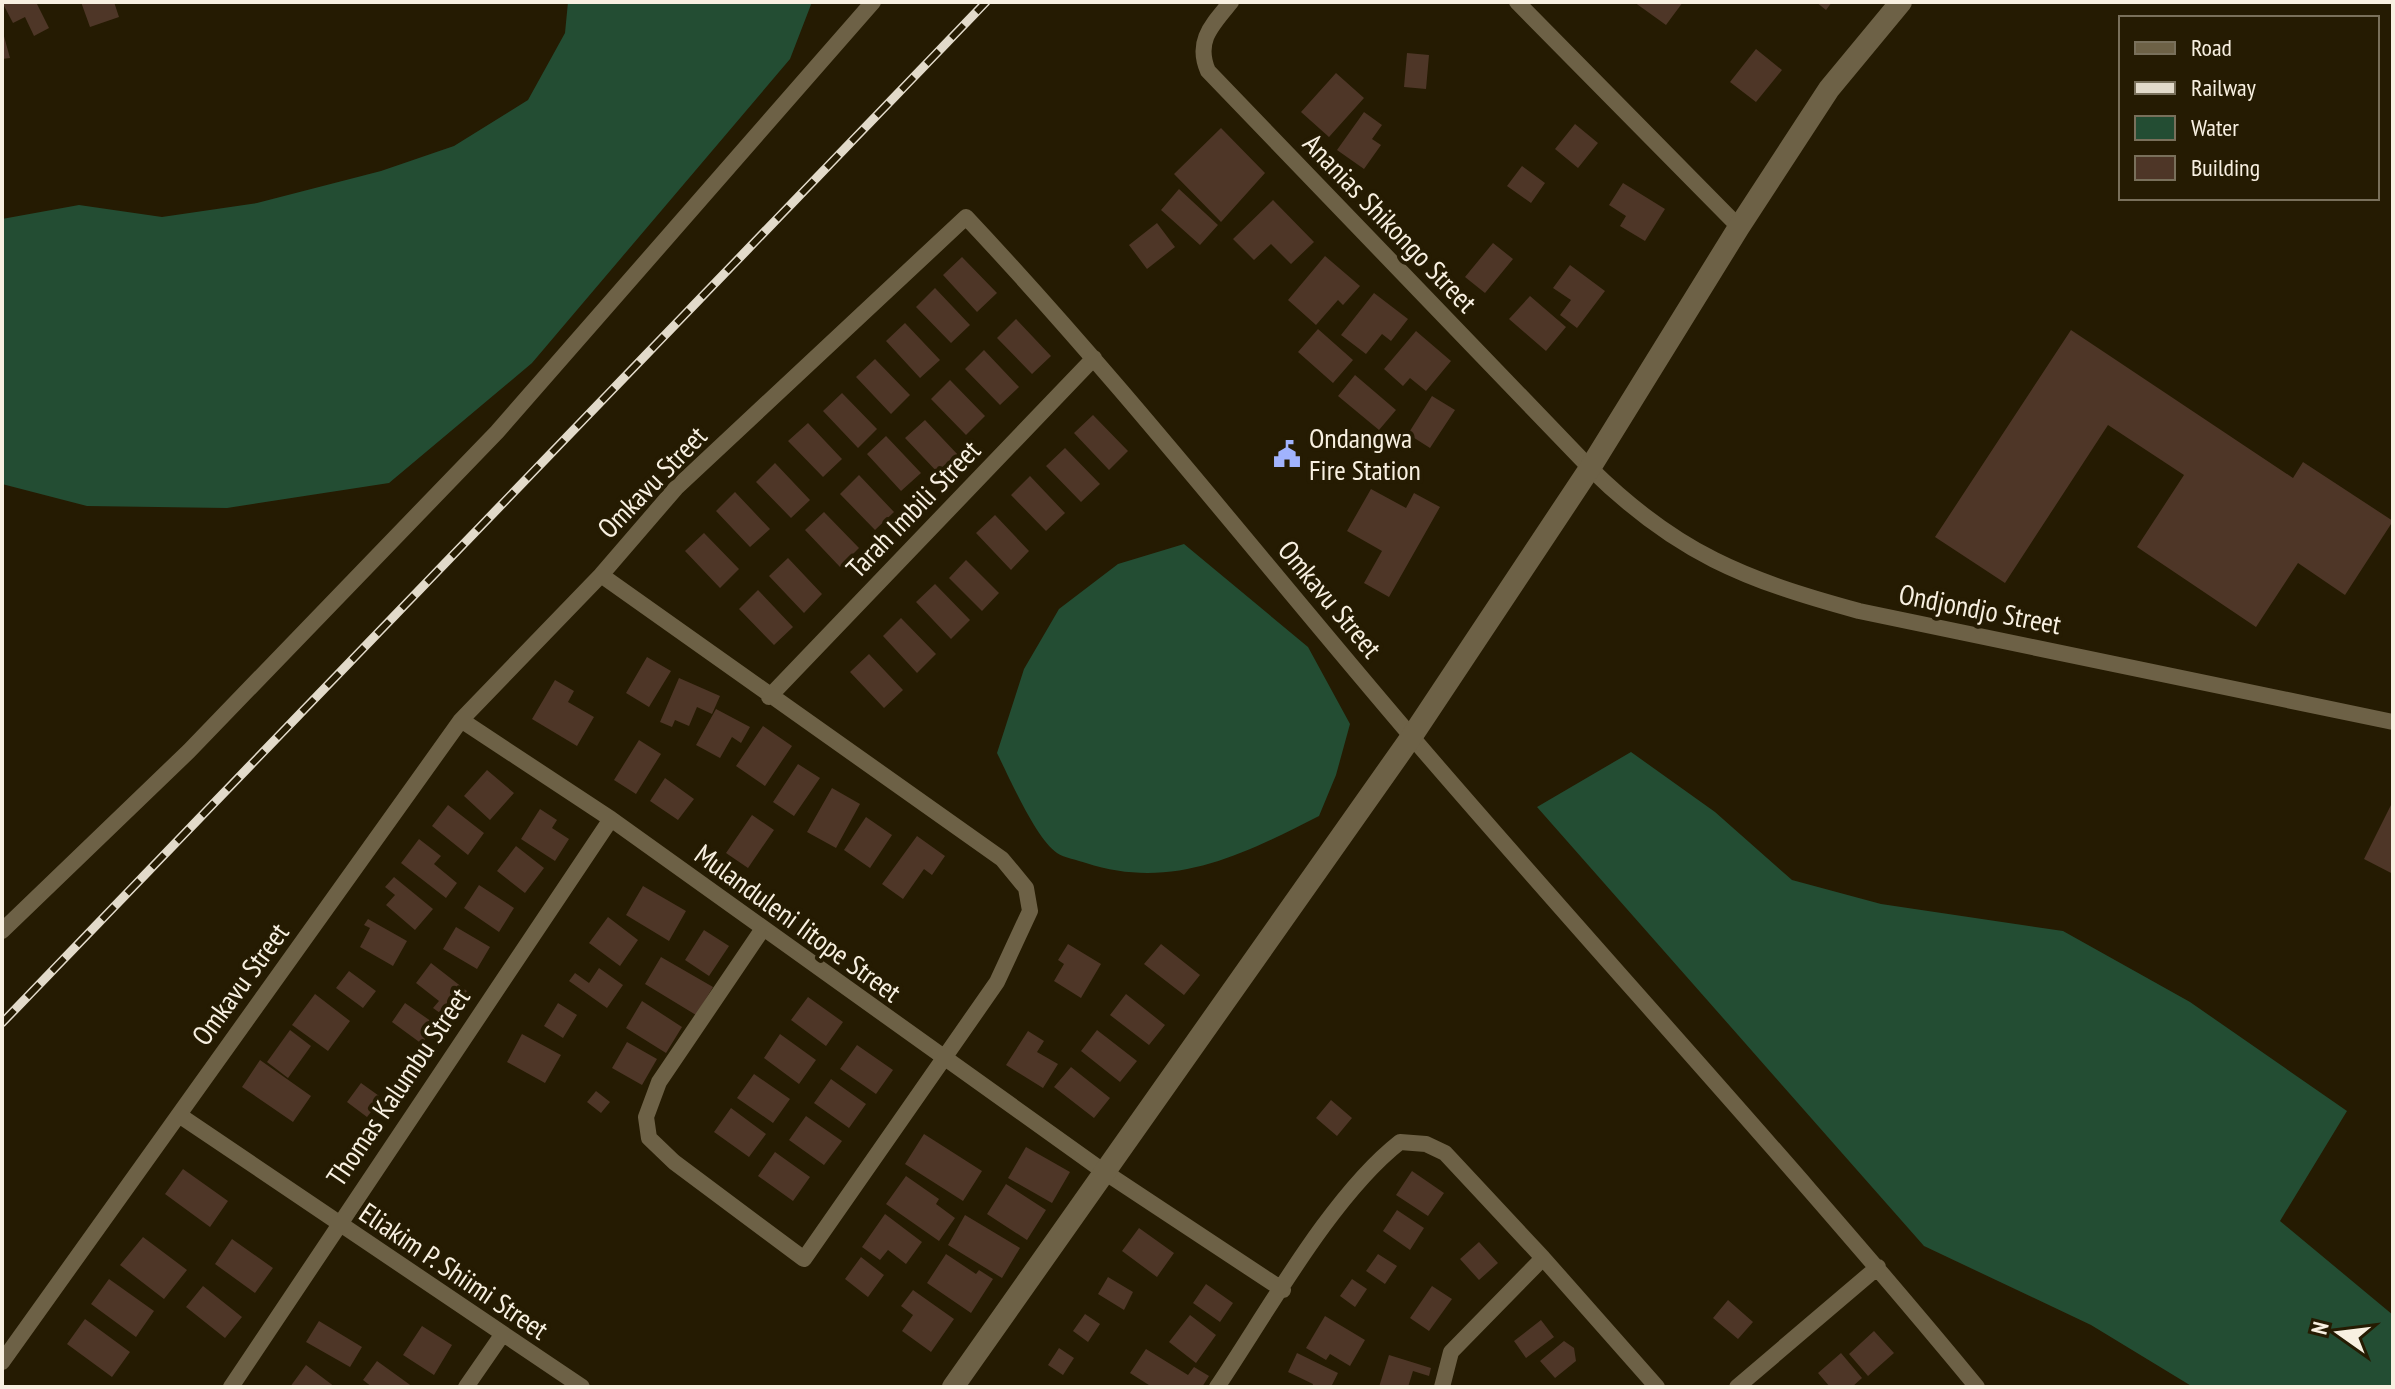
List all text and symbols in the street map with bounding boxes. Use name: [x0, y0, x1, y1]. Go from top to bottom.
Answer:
legend: [2119, 16, 2379, 200]
text: Road: [2191, 32, 2232, 63]
text: Railway: [2191, 72, 2256, 103]
text: Water: [2191, 112, 2239, 143]
street label: Ananias Shikongo Street: [1295, 125, 1486, 320]
text: Building: [2191, 152, 2260, 183]
street label: Omkavu Street: [589, 417, 715, 546]
place label: Ondangwa Fire Station: [1309, 419, 1421, 488]
street label: Tarah Imbili Street: [838, 432, 988, 586]
public building icon: Ondangwa Fire Station: [1272, 439, 1302, 469]
street label: Omkavu Street: [1270, 532, 1391, 665]
street label: Ondjondjo Street: [1896, 575, 2065, 642]
street label: Mulanduleni Iitope Street: [688, 835, 909, 1010]
street label: Omkavu Street: [183, 915, 297, 1052]
street label: Thomas Kalumbu Street: [318, 980, 478, 1193]
street label: Eliakim P. Shiimi Street: [353, 1194, 556, 1348]
north arrow: [2299, 1293, 2379, 1373]
text: N: [2305, 1319, 2335, 1337]

